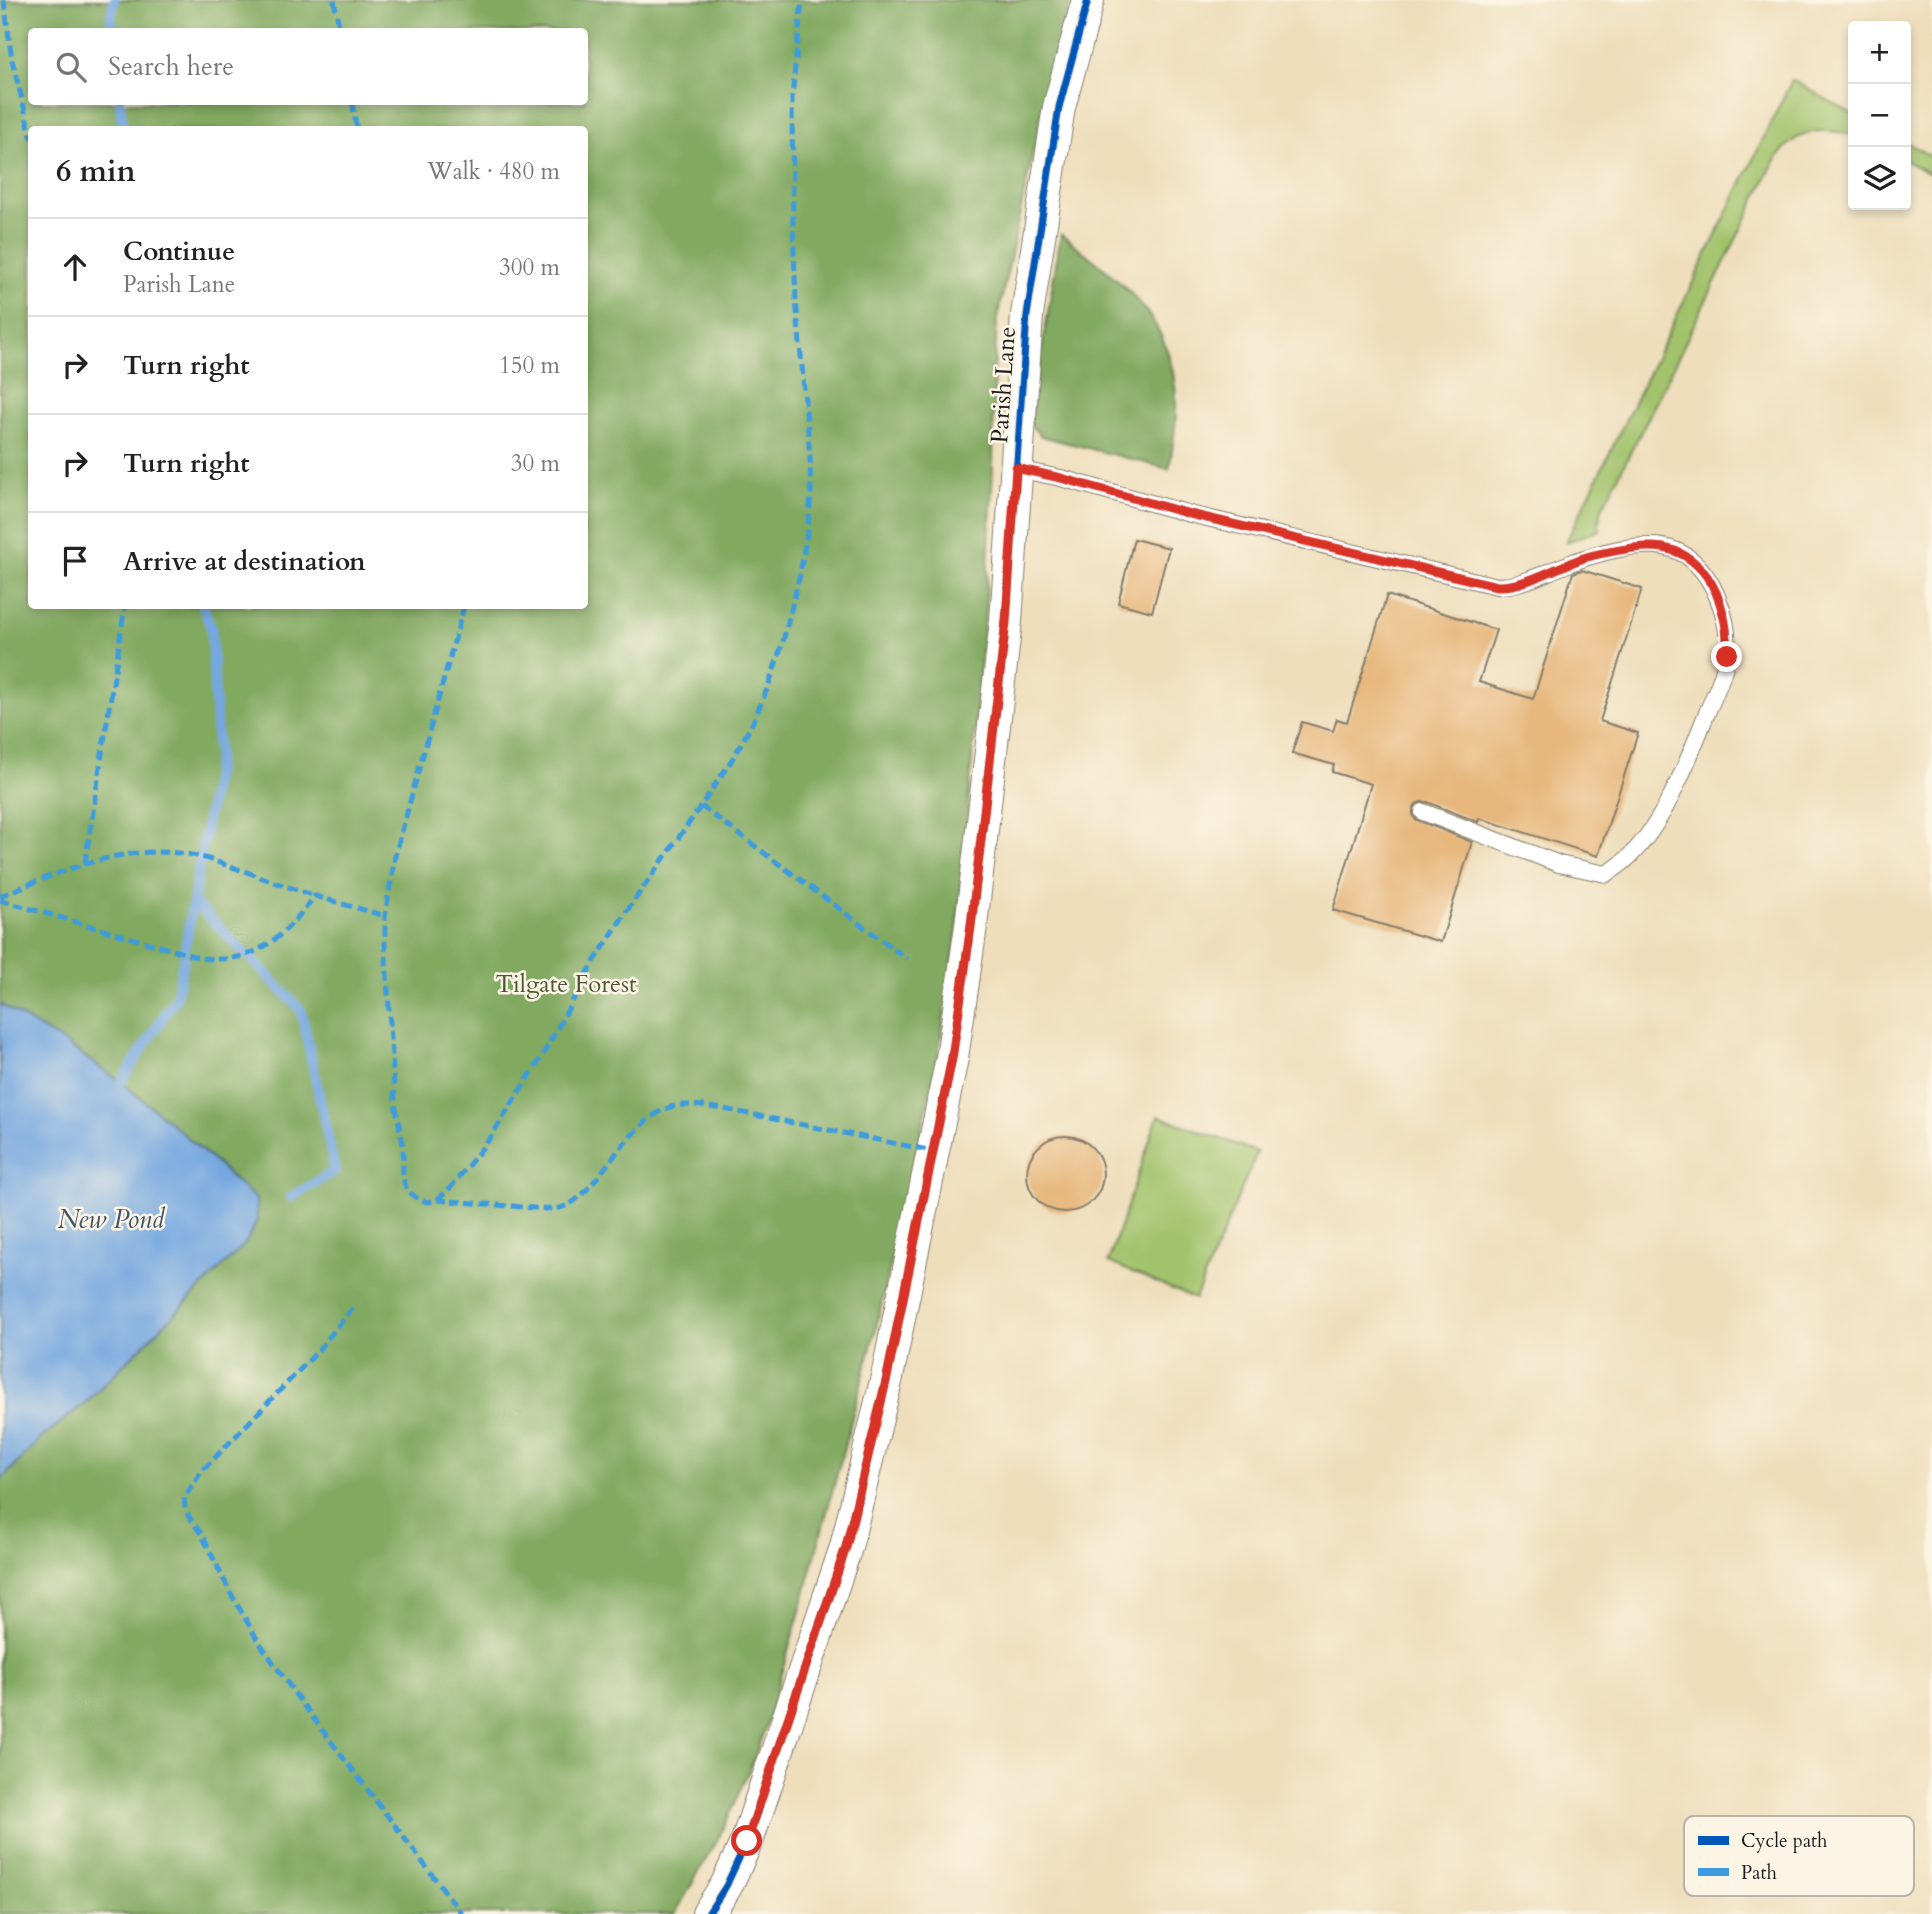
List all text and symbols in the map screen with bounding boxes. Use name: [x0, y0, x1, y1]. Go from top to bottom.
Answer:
map controls: [1848, 21, 1911, 210]
button: +: [1848, 21, 1911, 84]
search box: [28, 28, 588, 105]
icon: search: [52, 48, 90, 86]
text: Search here: [108, 49, 234, 84]
button: −: [1848, 84, 1911, 147]
button: layers: [1848, 147, 1911, 210]
text: 6 min: [56, 151, 136, 192]
text: Walk · 480 m: [427, 156, 560, 187]
text: Continue: [123, 234, 235, 269]
icon: ahead: [56, 248, 94, 286]
text: 300 m: [499, 252, 560, 283]
text: Parish Lane: [123, 269, 235, 300]
street label: Parish Lane: [983, 325, 1024, 445]
icon: right: [56, 346, 94, 384]
text: Turn right: [123, 348, 250, 383]
text: 150 m: [499, 350, 560, 381]
icon: right: [56, 444, 94, 482]
text: Turn right: [123, 446, 250, 481]
text: 30 m: [511, 448, 560, 479]
icon: arrive: [56, 542, 94, 580]
text: Arrive at destination: [123, 544, 366, 579]
route end: [1711, 641, 1742, 672]
park label: Tilgate Forest: [495, 968, 637, 1001]
water label: New Pond: [58, 1202, 166, 1237]
legend: [1684, 1816, 1914, 1896]
route start: [731, 1825, 762, 1856]
text: Cycle path: [1741, 1828, 1828, 1854]
text: Path: [1741, 1860, 1777, 1886]

